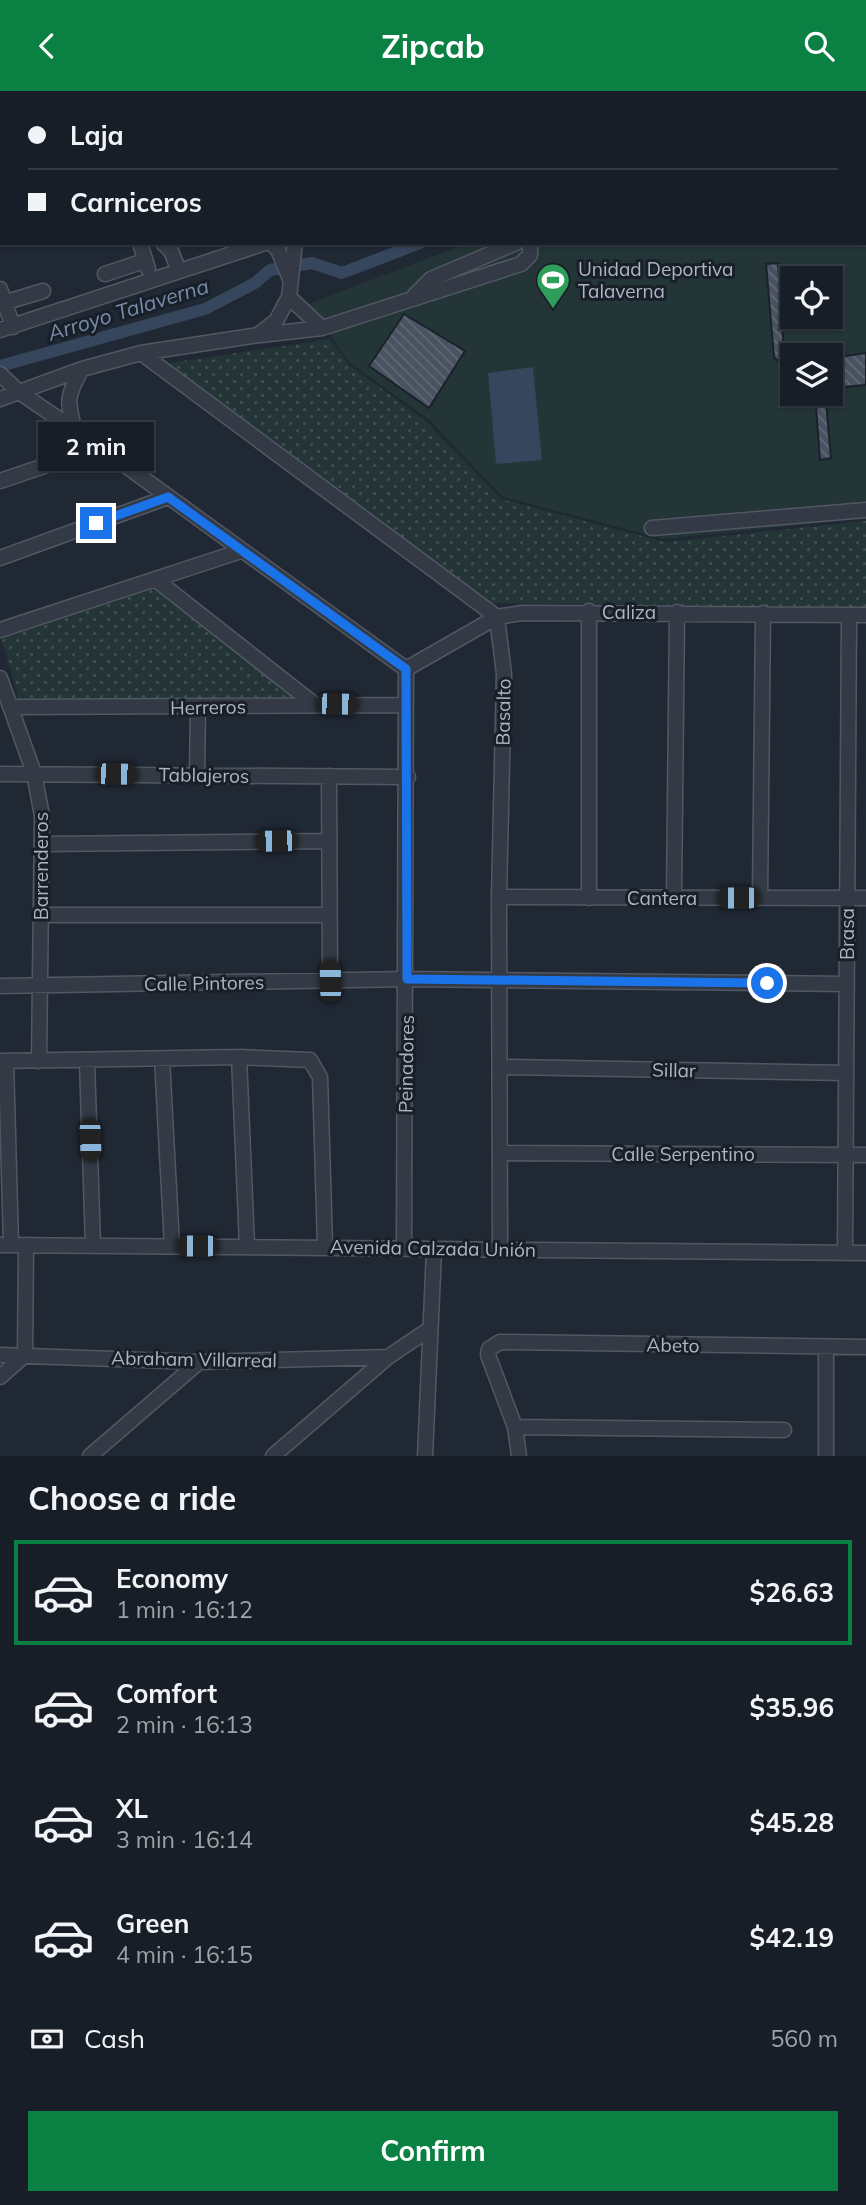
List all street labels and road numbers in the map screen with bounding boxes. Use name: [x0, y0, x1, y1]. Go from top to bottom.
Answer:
street label: Caliza: [602, 600, 656, 624]
street label: Basalto: [490, 678, 516, 746]
street label: Herreros: [170, 694, 246, 720]
street label: Tablajeros: [158, 762, 250, 788]
street label: Barrenderos: [29, 812, 53, 920]
street label: Cantera: [627, 886, 697, 910]
street label: Brasa: [835, 908, 859, 960]
street label: Calle Pintores: [144, 970, 264, 996]
street label: Peinadores: [393, 1015, 419, 1113]
street label: Sillar: [652, 1058, 696, 1082]
street label: Calle Serpentino: [611, 1142, 755, 1166]
street label: Avenida Calzada Unión: [330, 1234, 536, 1262]
street label: Abeto: [646, 1333, 700, 1357]
street label: Abraham Villarreal: [111, 1346, 277, 1372]

